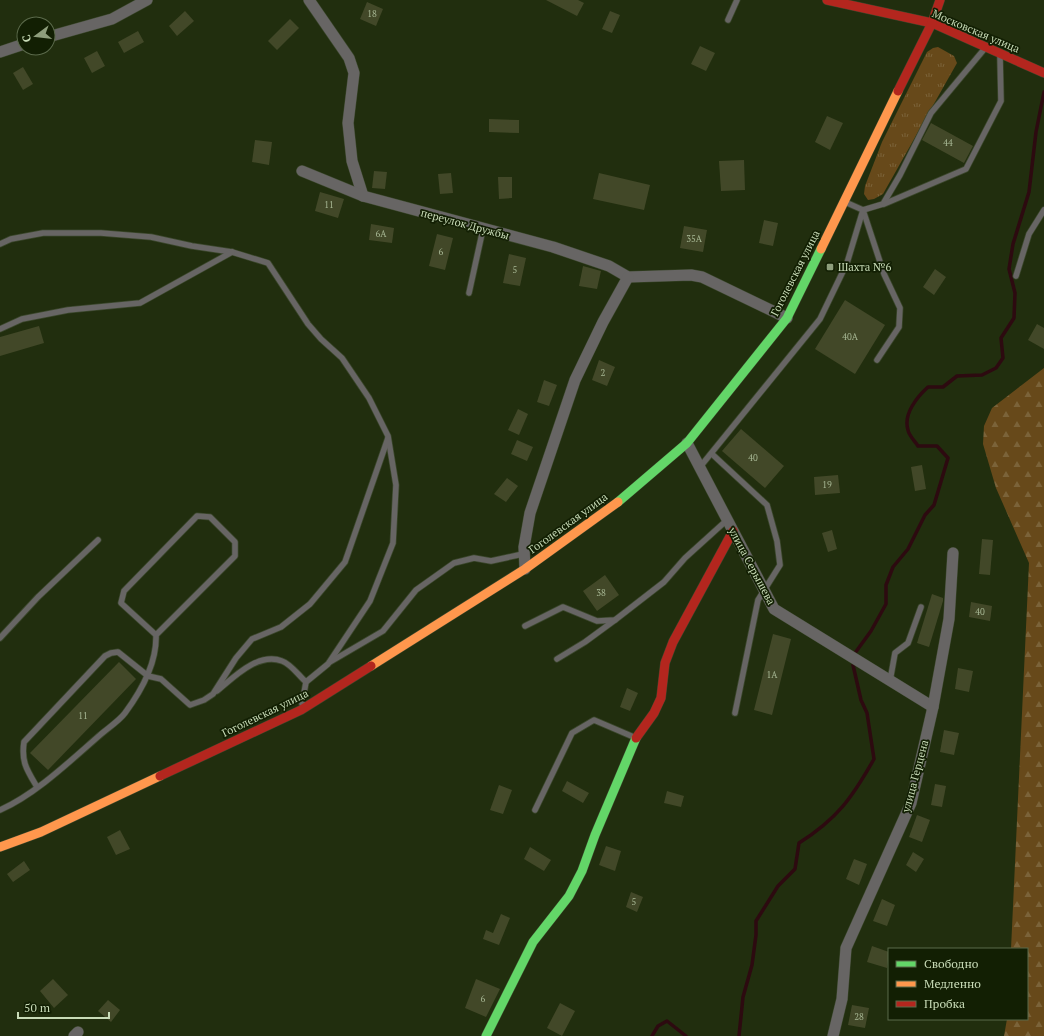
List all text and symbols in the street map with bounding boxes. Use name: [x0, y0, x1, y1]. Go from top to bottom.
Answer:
street label: Московская улица: [930, 6, 1022, 56]
house number: 18: [367, 8, 377, 20]
north arrow: [16, 16, 56, 56]
text: С: [19, 33, 34, 44]
house number: 44: [943, 137, 953, 149]
house number: 11: [324, 199, 334, 211]
street label: переулок Дружбы: [419, 205, 511, 243]
street label: Гоголевская улица: [767, 227, 823, 318]
house number: 6А: [376, 228, 387, 240]
house number: 35А: [686, 233, 703, 245]
house number: 6: [439, 246, 444, 258]
place label: Шахта №6: [838, 260, 891, 274]
marker: Шахта №6: [825, 262, 835, 272]
house number: 5: [513, 264, 518, 276]
house number: 40А: [842, 331, 859, 343]
house number: 2: [601, 367, 606, 379]
house number: 40: [748, 452, 758, 464]
house number: 19: [822, 479, 832, 491]
street label: Гоголевская улица: [526, 489, 611, 556]
street label: улица Серышева: [725, 524, 779, 608]
house number: 38: [596, 587, 606, 599]
house number: 40: [975, 606, 985, 618]
house number: 1А: [767, 669, 778, 681]
street label: Гоголевская улица: [219, 686, 311, 740]
house number: 11: [78, 710, 88, 722]
street label: улица Герцена: [898, 738, 932, 815]
house number: 5: [632, 896, 637, 908]
legend: [888, 948, 1028, 1020]
text: Свободно: [924, 956, 979, 971]
text: Медленно: [924, 976, 981, 991]
house number: 6: [481, 993, 486, 1005]
scale bar: [18, 994, 109, 1020]
text: Пробка: [924, 996, 965, 1011]
text: 50 m: [24, 1000, 51, 1015]
house number: 28: [854, 1011, 864, 1023]

